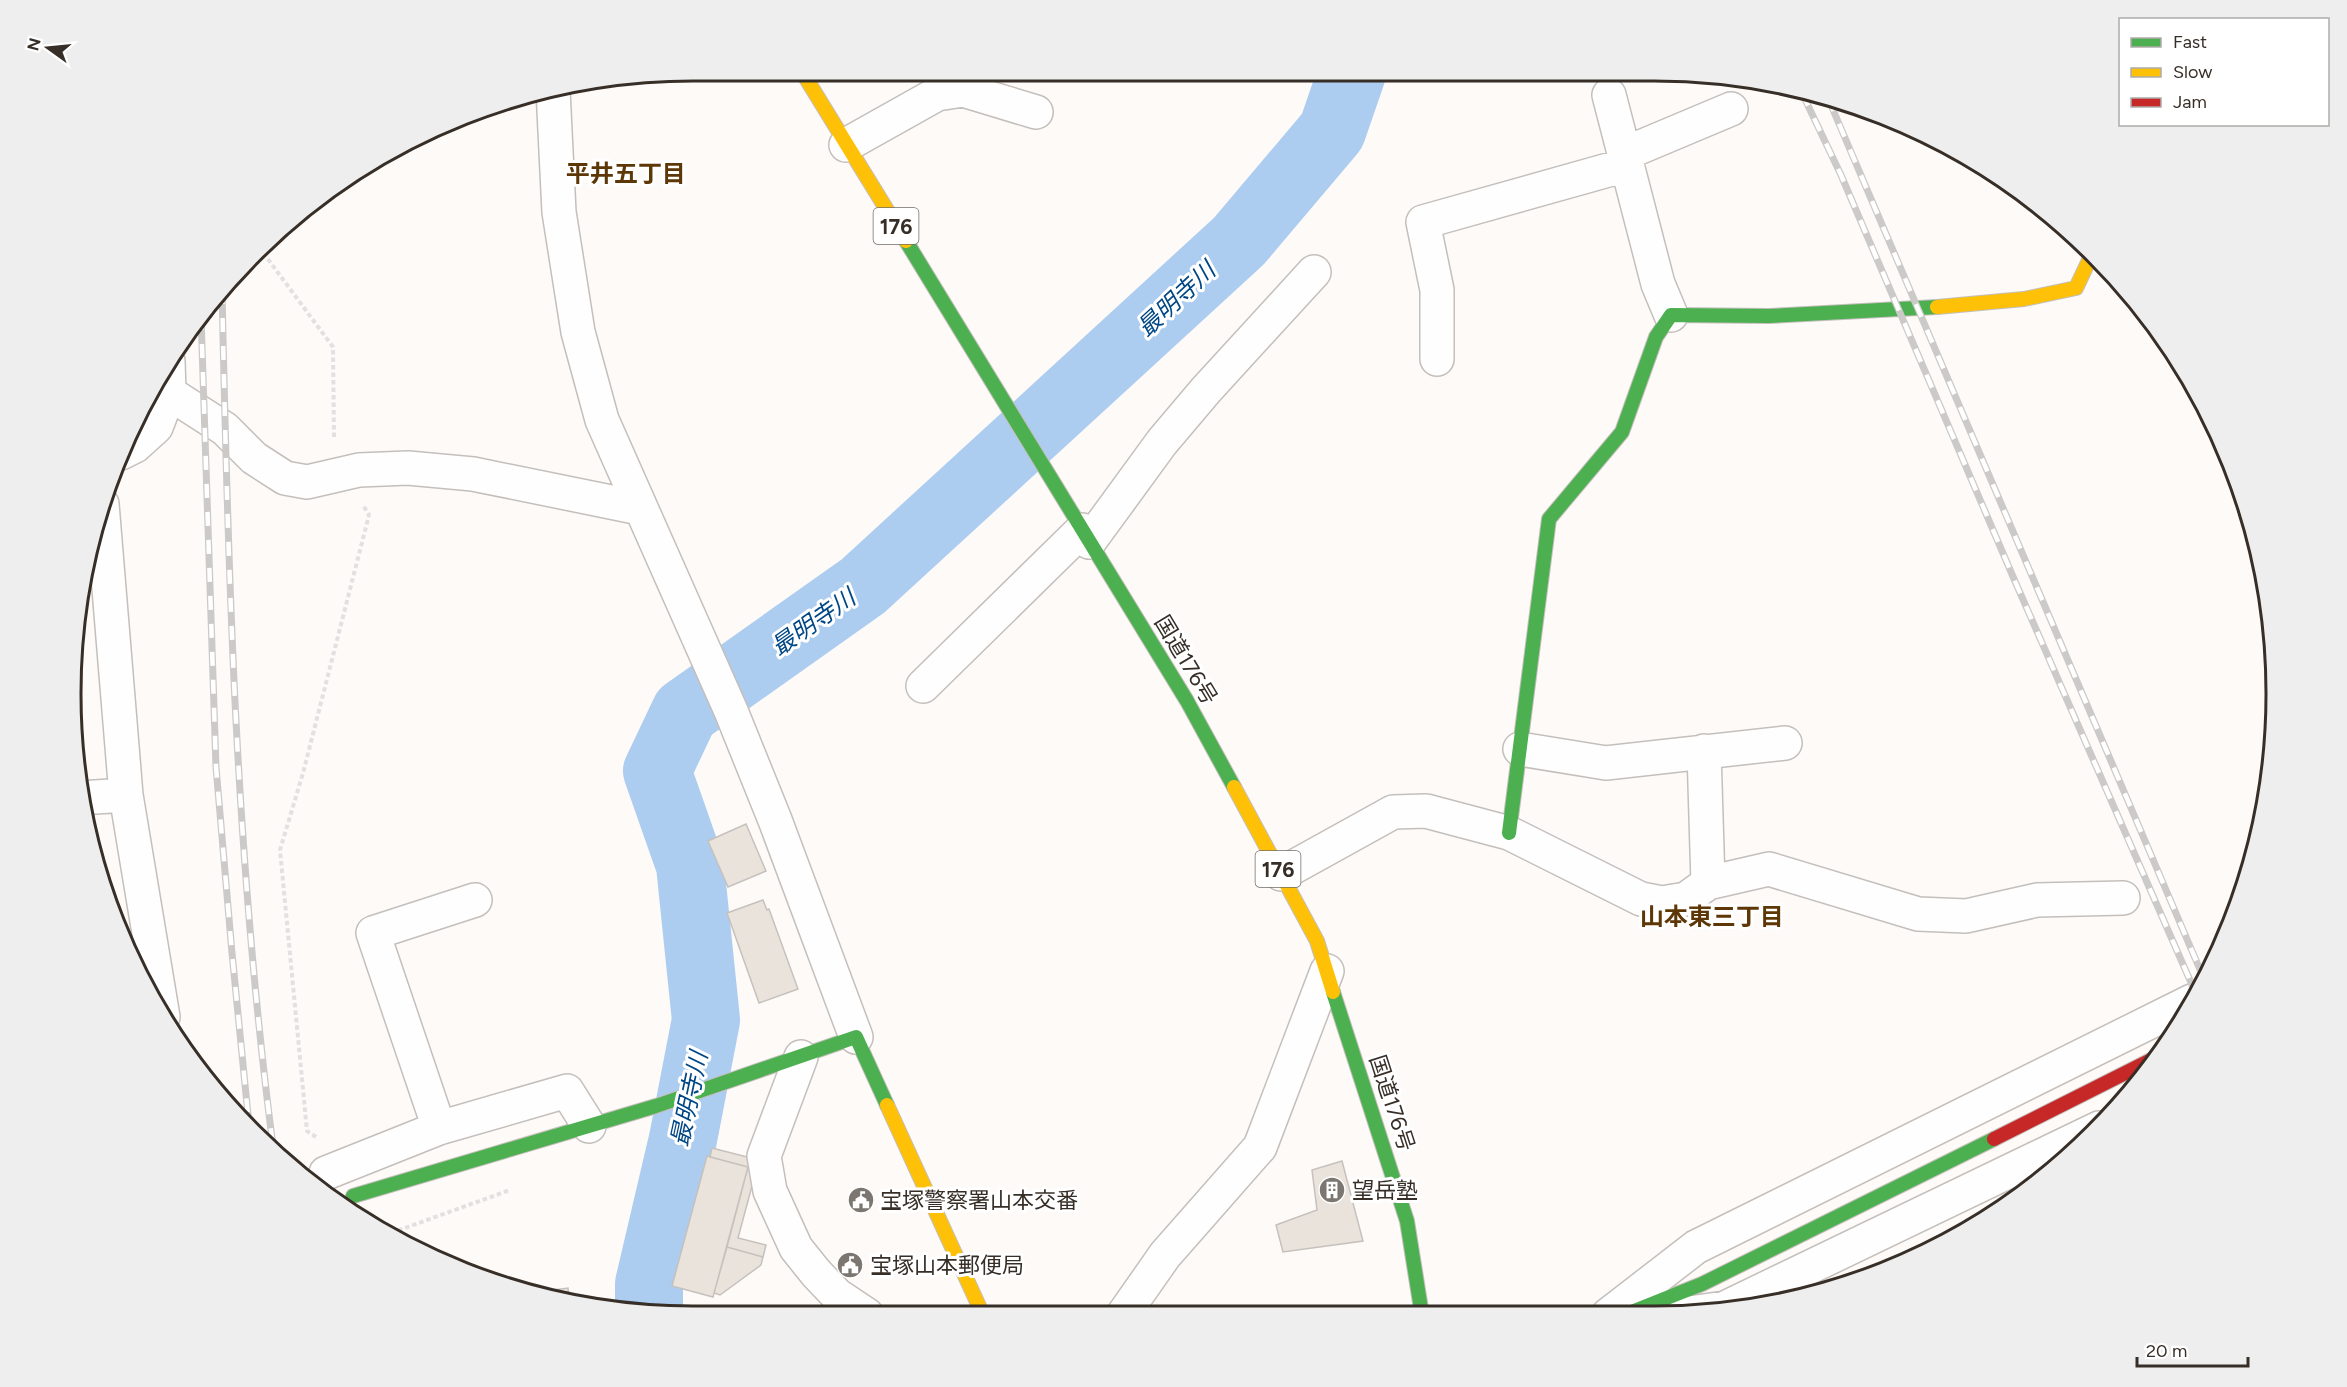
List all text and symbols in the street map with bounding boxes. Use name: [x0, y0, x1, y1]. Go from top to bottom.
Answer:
north arrow: [18, 18, 78, 78]
legend: [2119, 18, 2329, 126]
text: Fast: [2173, 31, 2207, 53]
text: N: [23, 36, 45, 53]
text: Slow: [2173, 61, 2212, 83]
text: Jam: [2173, 91, 2207, 113]
district label: 平井五丁目: [566, 159, 686, 188]
road number: 176: [874, 208, 918, 244]
water label: 最明寺川: [1131, 254, 1223, 342]
water label: 最明寺川: [765, 581, 863, 661]
street label: 国道176号: [1149, 610, 1223, 710]
road number: 176: [1256, 851, 1300, 887]
district label: 山本東三丁目: [1640, 902, 1784, 931]
water label: 最明寺川: [665, 1046, 714, 1149]
street label: 国道176号: [1364, 1052, 1420, 1154]
building icon: 望岳塾: [1317, 1175, 1347, 1205]
place label: 望岳塾: [1352, 1177, 1418, 1204]
public building icon: 宝塚警察署山本交番: [846, 1185, 876, 1215]
place label: 宝塚警察署山本交番: [880, 1187, 1078, 1214]
public building icon: 宝塚山本郵便局: [835, 1250, 865, 1280]
place label: 宝塚山本郵便局: [870, 1252, 1024, 1279]
scale bar: [2137, 1330, 2248, 1368]
text: 20 m: [2146, 1340, 2187, 1362]

